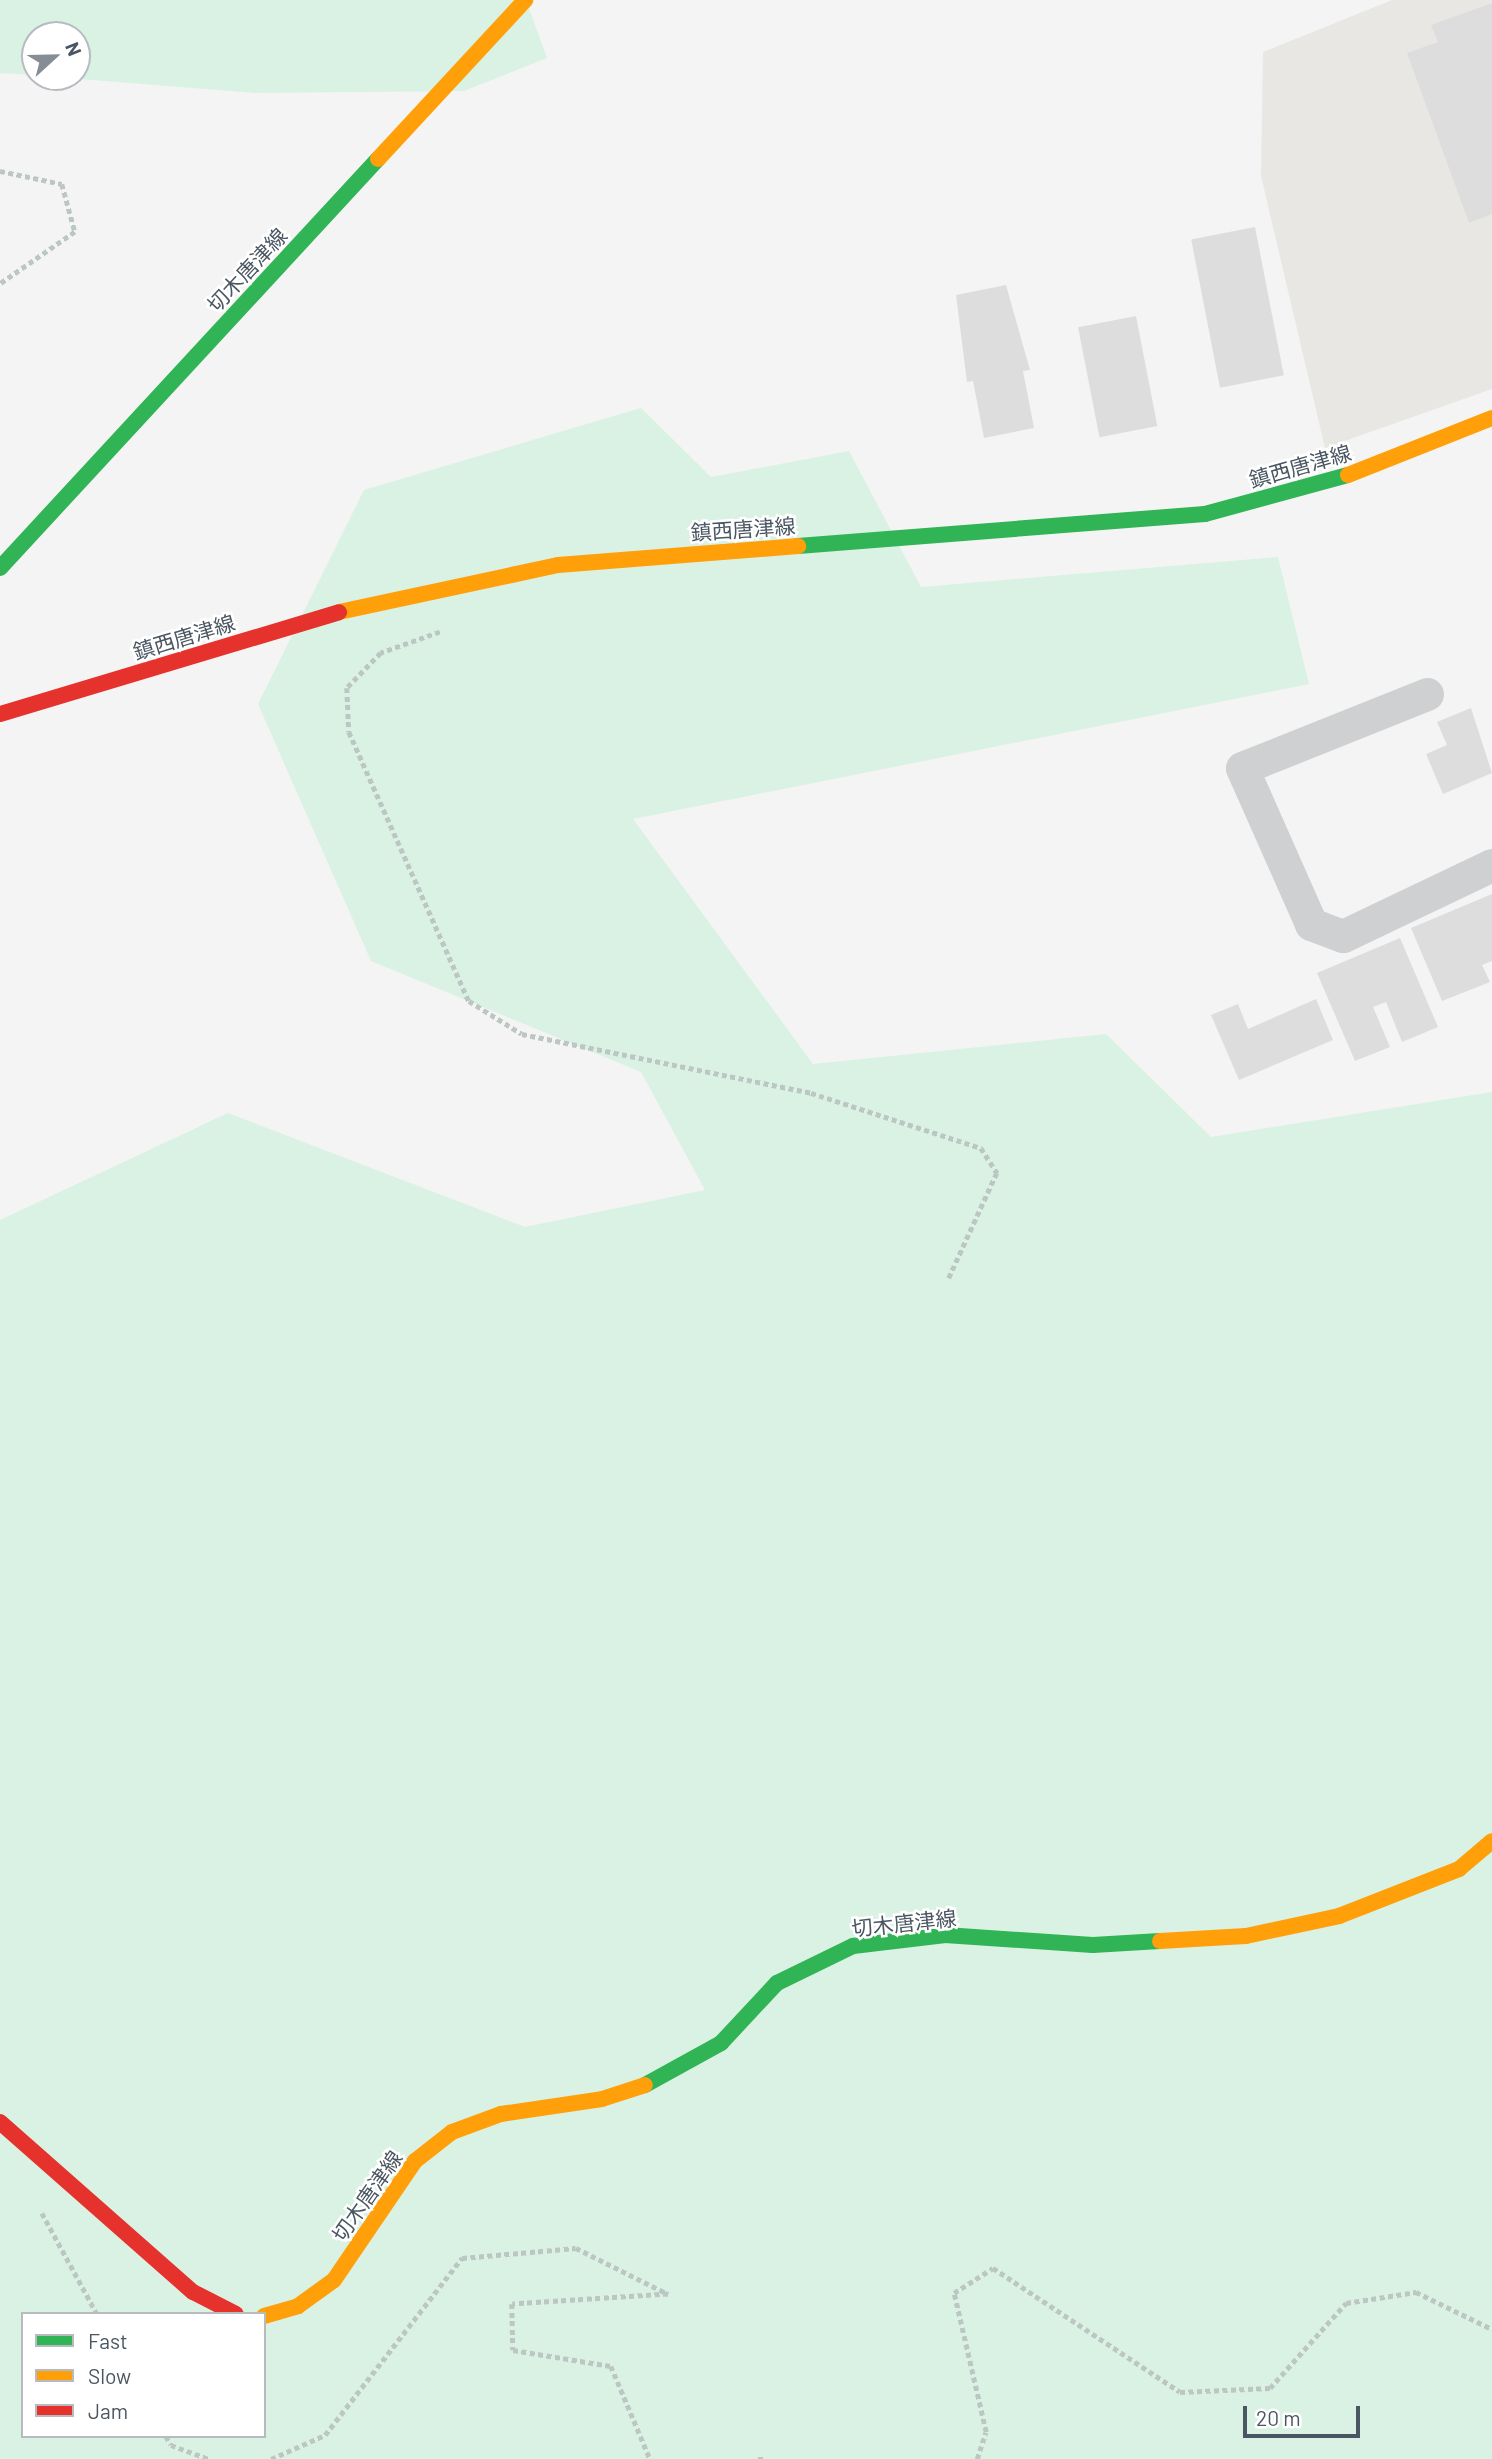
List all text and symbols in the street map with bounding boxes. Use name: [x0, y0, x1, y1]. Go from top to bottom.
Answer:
north arrow: [21, 21, 91, 91]
text: N: [61, 39, 87, 59]
street label: 切木唐津線: [202, 223, 292, 317]
street label: 鎮西唐津線: [1246, 439, 1354, 493]
street label: 鎮西唐津線: [690, 513, 796, 545]
street label: 鎮西唐津線: [130, 610, 238, 664]
street label: 切木唐津線: [850, 1905, 958, 1941]
street label: 切木唐津線: [327, 2146, 407, 2246]
legend: [21, 2312, 266, 2438]
text: Fast: [88, 2328, 128, 2353]
text: Slow: [88, 2363, 131, 2388]
scale bar: [1247, 2392, 1364, 2436]
text: Jam: [88, 2398, 128, 2423]
text: 20 m: [1256, 2405, 1301, 2430]

